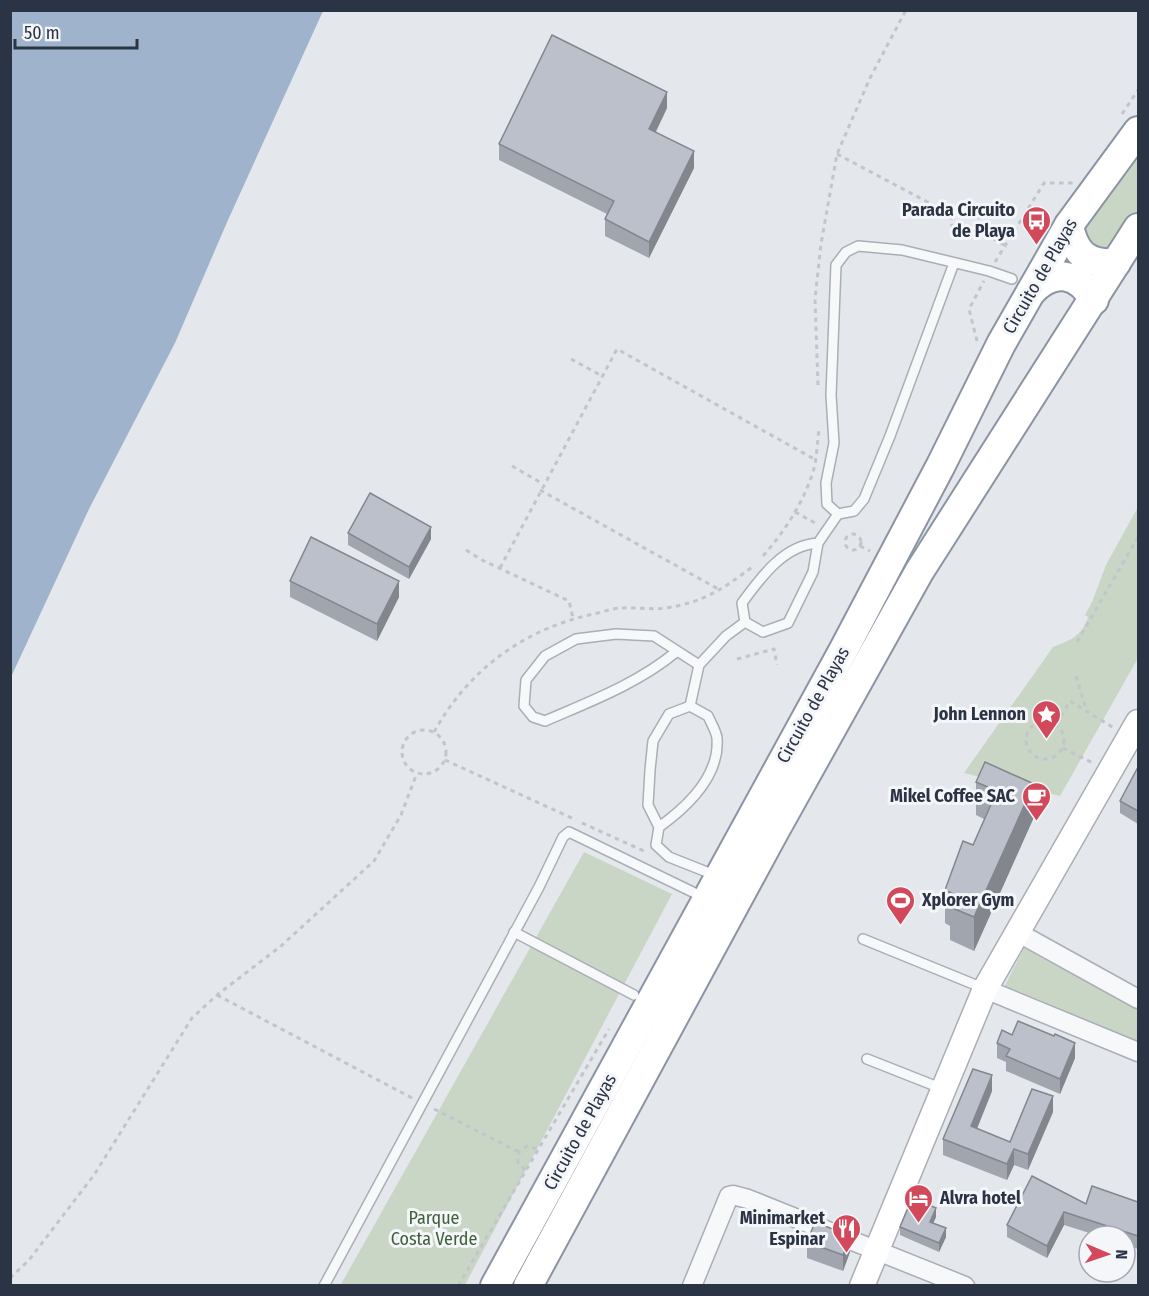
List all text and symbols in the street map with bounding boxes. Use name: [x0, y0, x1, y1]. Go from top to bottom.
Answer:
scale bar: [15, 12, 136, 50]
text: 50 m: [24, 22, 60, 44]
place label: Parada Circuito de Playa: [902, 199, 1015, 242]
bus stop icon: Parada Circuito de Playa: [1020, 204, 1052, 246]
street label: Circuito de Playas: [998, 214, 1082, 338]
street label: Circuito de Playas: [772, 643, 854, 767]
place icon: John Lennon: [1031, 698, 1063, 740]
place label: John Lennon: [933, 703, 1026, 725]
cafe icon: Mikel Coffee SAC: [1020, 780, 1052, 822]
place label: Mikel Coffee SAC: [890, 785, 1016, 807]
sports icon: Xplorer Gym: [885, 884, 917, 926]
place label: Xplorer Gym: [921, 889, 1014, 911]
street label: Circuito de Playas: [539, 1070, 621, 1194]
hotel icon: Alvra hotel: [903, 1182, 935, 1224]
place label: Alvra hotel: [939, 1187, 1021, 1209]
park label: Parque Costa Verde: [391, 1207, 477, 1250]
place label: Minimarket Espinar: [740, 1207, 826, 1250]
restaurant icon: Minimarket Espinar: [830, 1212, 862, 1254]
north arrow: [1077, 1224, 1137, 1284]
text: N: [1112, 1249, 1131, 1260]

